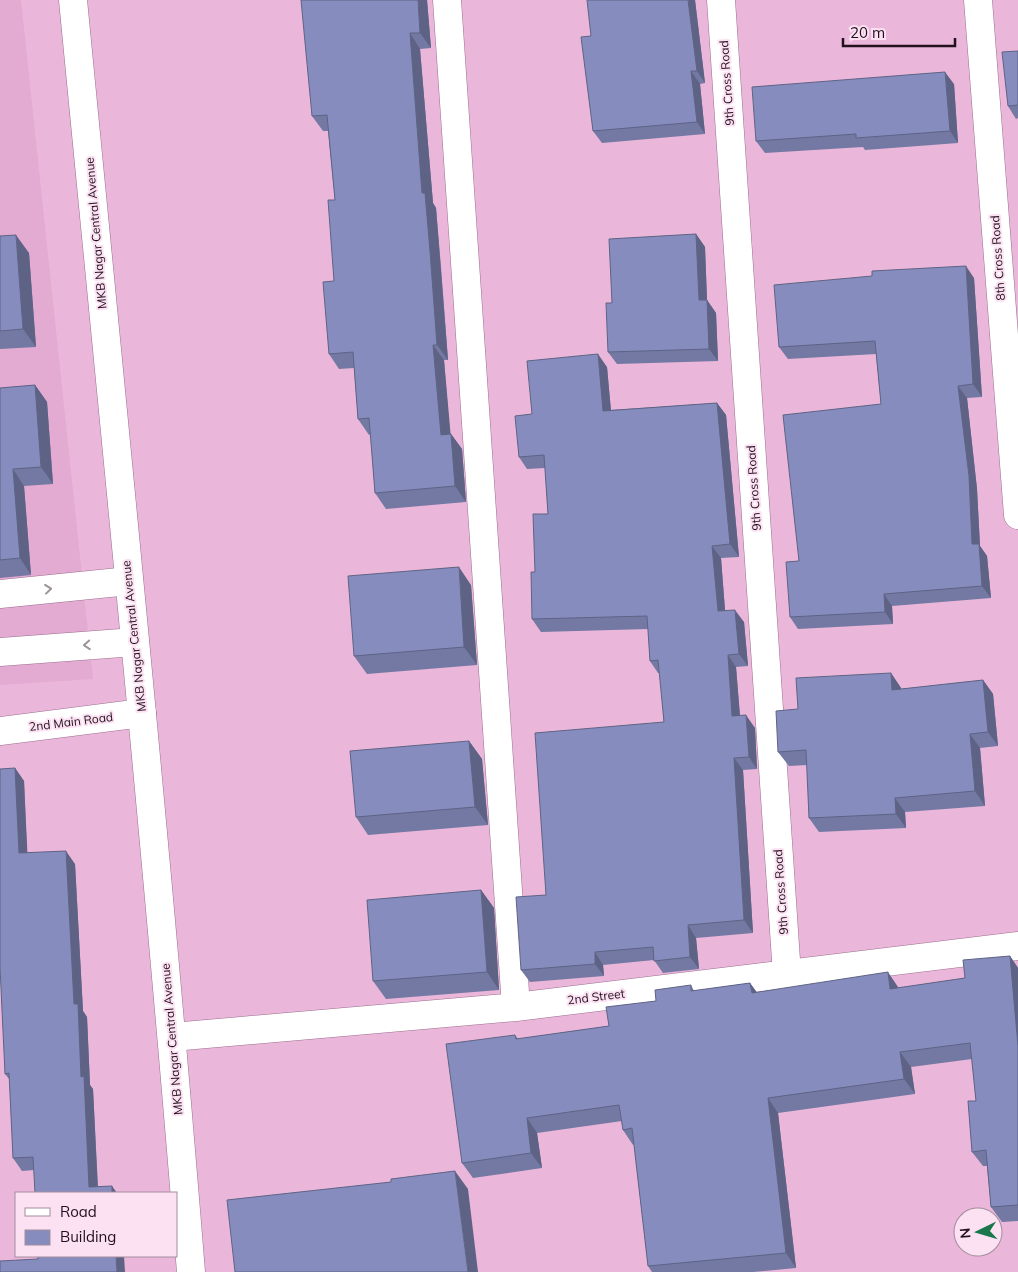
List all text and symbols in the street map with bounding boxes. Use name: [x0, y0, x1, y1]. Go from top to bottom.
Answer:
scale bar: [843, 15, 956, 47]
text: 20 m: [850, 23, 885, 42]
street label: 9th Cross Road: [716, 40, 737, 126]
street label: MKB Nagar Central Avenue: [81, 157, 110, 309]
street label: 8th Cross Road: [987, 215, 1008, 301]
street label: 9th Cross Road: [743, 445, 764, 531]
street label: MKB Nagar Central Avenue: [118, 560, 149, 712]
one-way arrow: [45, 584, 53, 595]
one-way arrow: [83, 640, 91, 651]
street label: 2nd Main Road: [28, 709, 114, 734]
street label: 9th Cross Road: [770, 849, 791, 935]
street label: MKB Nagar Central Avenue: [157, 963, 186, 1115]
street label: 2nd Street: [566, 986, 626, 1007]
legend: [15, 1192, 178, 1257]
text: Road: [60, 1202, 97, 1221]
north arrow: [953, 1207, 1003, 1257]
text: Building: [60, 1227, 116, 1246]
text: N: [956, 1227, 974, 1239]

